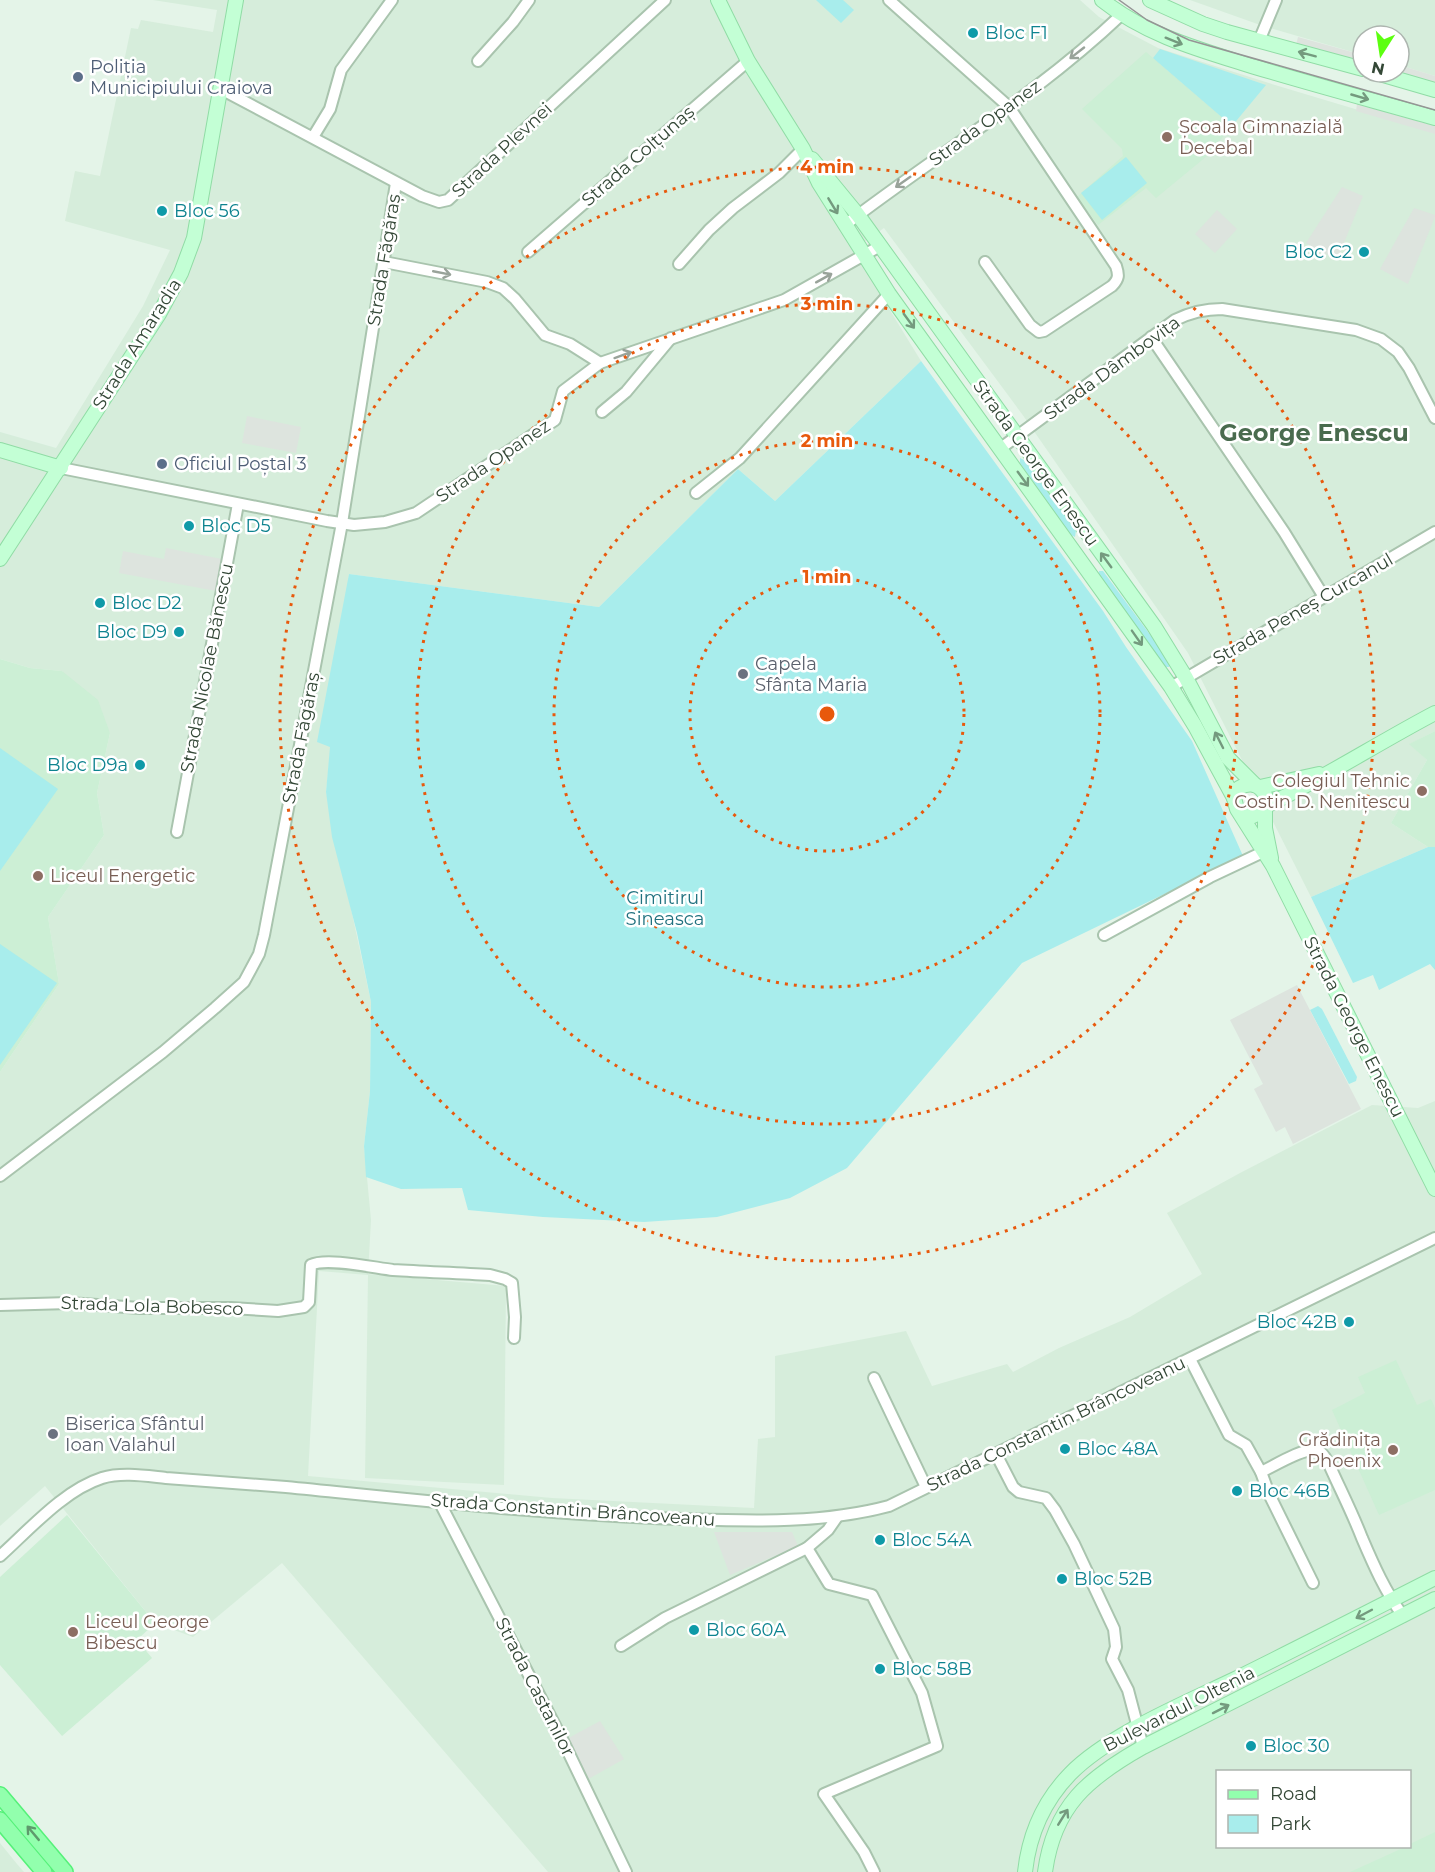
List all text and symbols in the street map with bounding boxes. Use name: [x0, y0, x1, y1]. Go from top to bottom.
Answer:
place label: Bloc F1: [985, 22, 1048, 44]
north arrow: [1351, 24, 1411, 84]
marker: Bloc F1: [966, 26, 980, 40]
one-way arrow: [1164, 36, 1182, 47]
one-way arrow: [1069, 47, 1085, 60]
one-way arrow: [1297, 48, 1316, 59]
place label: Poliția Municipiului Craiova: [90, 56, 273, 99]
text: N: [1370, 58, 1386, 79]
marker: Poliția Municipiului Craiova: [71, 70, 85, 84]
street label: Strada Opanez: [925, 75, 1045, 171]
one-way arrow: [1350, 92, 1369, 103]
street label: Strada Plevnei: [447, 98, 557, 202]
street label: Strada Colțunaș: [577, 101, 700, 212]
place label: Școala Gimnazială Decebal: [1179, 116, 1343, 159]
marker: Școala Gimnazială Decebal: [1160, 130, 1174, 144]
text: 4 min: [800, 156, 854, 178]
one-way arrow: [896, 176, 912, 188]
street label: Strada Făgăraș: [363, 192, 406, 328]
one-way arrow: [828, 197, 840, 214]
place label: Bloc 56: [174, 200, 240, 222]
marker: Bloc 56: [155, 204, 169, 218]
place label: Bloc C2: [1285, 241, 1352, 263]
marker: Bloc C2: [1357, 245, 1371, 259]
one-way arrow: [432, 268, 451, 279]
one-way arrow: [815, 272, 832, 284]
street label: Strada Amaradia: [88, 274, 186, 414]
text: 3 min: [800, 293, 853, 315]
street label: Strada Dâmbovița: [1040, 311, 1185, 426]
one-way arrow: [903, 313, 915, 329]
one-way arrow: [613, 349, 632, 360]
street label: Strada George Enescu: [968, 376, 1104, 550]
street label: Strada Opanez: [432, 415, 554, 507]
district label: George Enescu: [1219, 418, 1409, 447]
text: 2 min: [801, 430, 853, 452]
place label: Oficiul Poștal 3: [174, 453, 307, 476]
marker: Oficiul Poștal 3: [155, 457, 169, 471]
one-way arrow: [1017, 471, 1029, 487]
place label: Bloc D5: [201, 515, 271, 537]
marker: Bloc D5: [182, 519, 196, 533]
street label: Strada Peneș Curcanul: [1209, 548, 1398, 671]
one-way arrow: [1100, 553, 1112, 569]
street label: Strada Nicolae Bănescu: [176, 561, 238, 775]
text: 1 min: [803, 566, 851, 588]
place label: Bloc D2: [112, 592, 181, 614]
marker: Bloc D2: [93, 596, 107, 610]
place label: Bloc D9: [97, 621, 167, 643]
marker: Bloc D9: [172, 625, 186, 639]
one-way arrow: [1131, 629, 1143, 645]
place label: Capela Sfânta Maria: [755, 653, 867, 696]
marker: Capela Sfânta Maria: [736, 667, 750, 681]
street label: Strada Făgăraș: [277, 670, 326, 806]
centre of rings: [817, 704, 837, 724]
one-way arrow: [1212, 731, 1224, 749]
place label: Bloc D9a: [47, 754, 128, 776]
marker: Bloc D9a: [133, 758, 147, 772]
place label: Colegiul Tehnic Costin D. Nenițescu: [1234, 770, 1410, 814]
marker: Colegiul Tehnic Costin D. Nenițescu: [1415, 784, 1429, 798]
place label: Liceul Energetic: [50, 865, 196, 887]
marker: Liceul Energetic: [31, 869, 45, 883]
park label: Cimitirul Sineasca: [626, 887, 704, 930]
street label: Strada George Enescu: [1299, 933, 1409, 1121]
street label: Strada Lola Bobesco: [60, 1292, 244, 1320]
place label: Bloc 42B: [1257, 1311, 1337, 1333]
marker: Bloc 42B: [1342, 1315, 1356, 1329]
street label: Strada Constantin Brâncoveanu: [923, 1352, 1189, 1496]
place label: Biserica Sfântul Ioan Valahul: [65, 1413, 205, 1456]
marker: Biserica Sfântul Ioan Valahul: [46, 1427, 60, 1441]
place label: Grădinița Phoenix: [1299, 1429, 1381, 1472]
place label: Bloc 48A: [1077, 1438, 1158, 1460]
marker: Bloc 48A: [1058, 1442, 1072, 1456]
marker: Grădinița Phoenix: [1386, 1443, 1400, 1457]
place label: Bloc 46B: [1249, 1480, 1330, 1502]
marker: Bloc 46B: [1230, 1484, 1244, 1498]
street label: Strada Constantin Brâncoveanu: [430, 1489, 716, 1531]
place label: Bloc 54A: [892, 1529, 972, 1551]
marker: Bloc 54A: [873, 1533, 887, 1547]
place label: Bloc 52B: [1074, 1568, 1152, 1590]
marker: Bloc 52B: [1055, 1572, 1069, 1586]
one-way arrow: [1356, 1609, 1374, 1620]
place label: Liceul George Bibescu: [85, 1611, 209, 1654]
street label: Strada Castanilor: [490, 1614, 580, 1760]
place label: Bloc 60A: [706, 1619, 786, 1641]
marker: Bloc 60A: [687, 1623, 701, 1637]
marker: Liceul George Bibescu: [66, 1625, 80, 1639]
place label: Bloc 58B: [892, 1658, 972, 1680]
street label: Bulevardul Oltenia: [1099, 1661, 1259, 1757]
marker: Bloc 58B: [873, 1662, 887, 1676]
one-way arrow: [1212, 1703, 1230, 1714]
place label: Bloc 30: [1263, 1735, 1330, 1757]
marker: Bloc 30: [1244, 1739, 1258, 1753]
legend: [1216, 1770, 1411, 1848]
text: Road: [1270, 1783, 1317, 1805]
one-way arrow: [1058, 1809, 1070, 1826]
text: Park: [1270, 1813, 1311, 1835]
one-way arrow: [26, 1825, 39, 1841]

